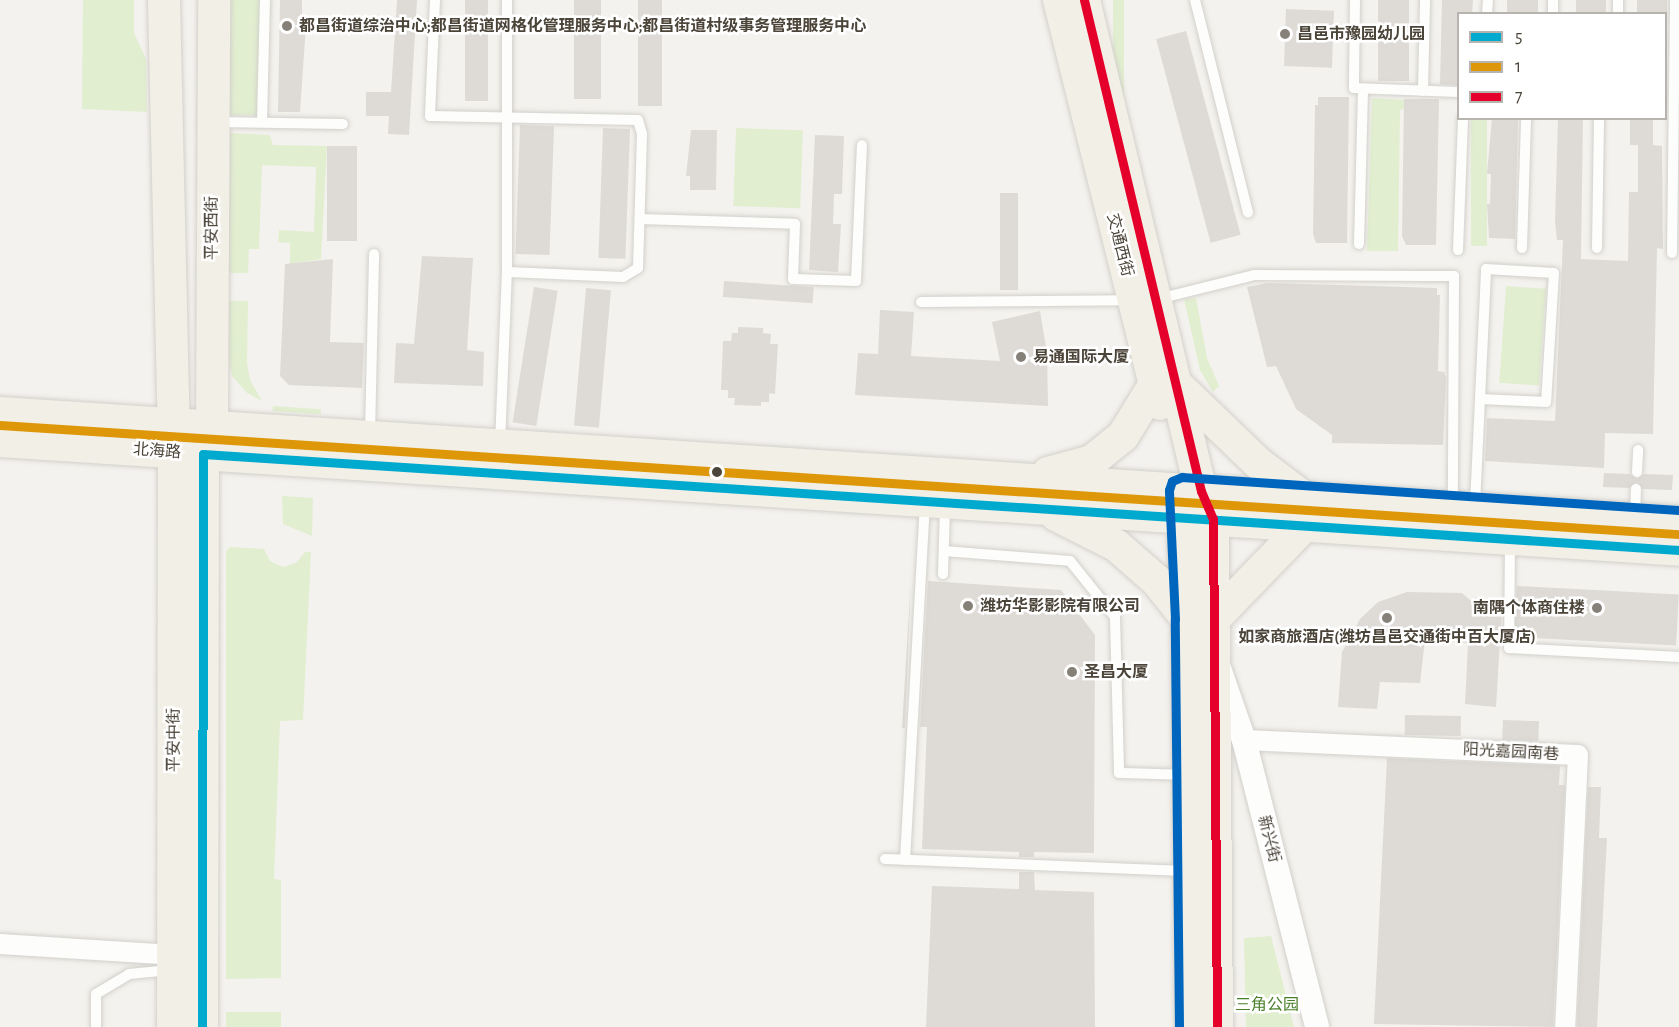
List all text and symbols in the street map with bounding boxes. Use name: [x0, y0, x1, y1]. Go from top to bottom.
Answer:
legend: [1457, 12, 1667, 120]
place label: 都昌街道综治中心;都昌街道网格化管理服务中心;都昌街道村级事务管理服务中心: [299, 16, 866, 36]
marker: 都昌街道综治中心;都昌街道网格化管理服务中心;都昌街道村级事务管理服务中心: [280, 19, 294, 33]
place label: 昌邑市豫园幼儿园: [1297, 24, 1425, 44]
marker: 昌邑市豫园幼儿园: [1278, 27, 1292, 41]
text: 5: [1515, 28, 1523, 46]
text: 1: [1515, 58, 1521, 76]
text: 7: [1515, 88, 1523, 106]
street label: 平安西街: [202, 196, 222, 260]
street label: 交通西街: [1103, 212, 1137, 278]
place label: 易通国际大厦: [1033, 347, 1129, 367]
marker: 易通国际大厦: [1014, 350, 1028, 364]
street label: 北海路: [132, 440, 182, 462]
unlabelled marker: [711, 466, 723, 478]
place label: 潍坊华影影院有限公司: [980, 596, 1140, 616]
place label: 南隅个体商住楼: [1473, 598, 1585, 618]
marker: 潍坊华影影院有限公司: [961, 599, 975, 613]
marker: 南隅个体商住楼: [1590, 601, 1604, 615]
marker: 如家商旅酒店(潍坊昌邑交通街中百大厦店): [1380, 611, 1394, 625]
place label: 如家商旅酒店(潍坊昌邑交通街中百大厦店): [1238, 627, 1536, 647]
place label: 圣昌大厦: [1084, 662, 1148, 682]
marker: 圣昌大厦: [1065, 665, 1079, 679]
street label: 平安中街: [164, 708, 184, 772]
street label: 阳光嘉园南巷: [1463, 740, 1559, 764]
street label: 新兴街: [1254, 813, 1284, 865]
park label: 三角公园: [1235, 995, 1299, 1015]

